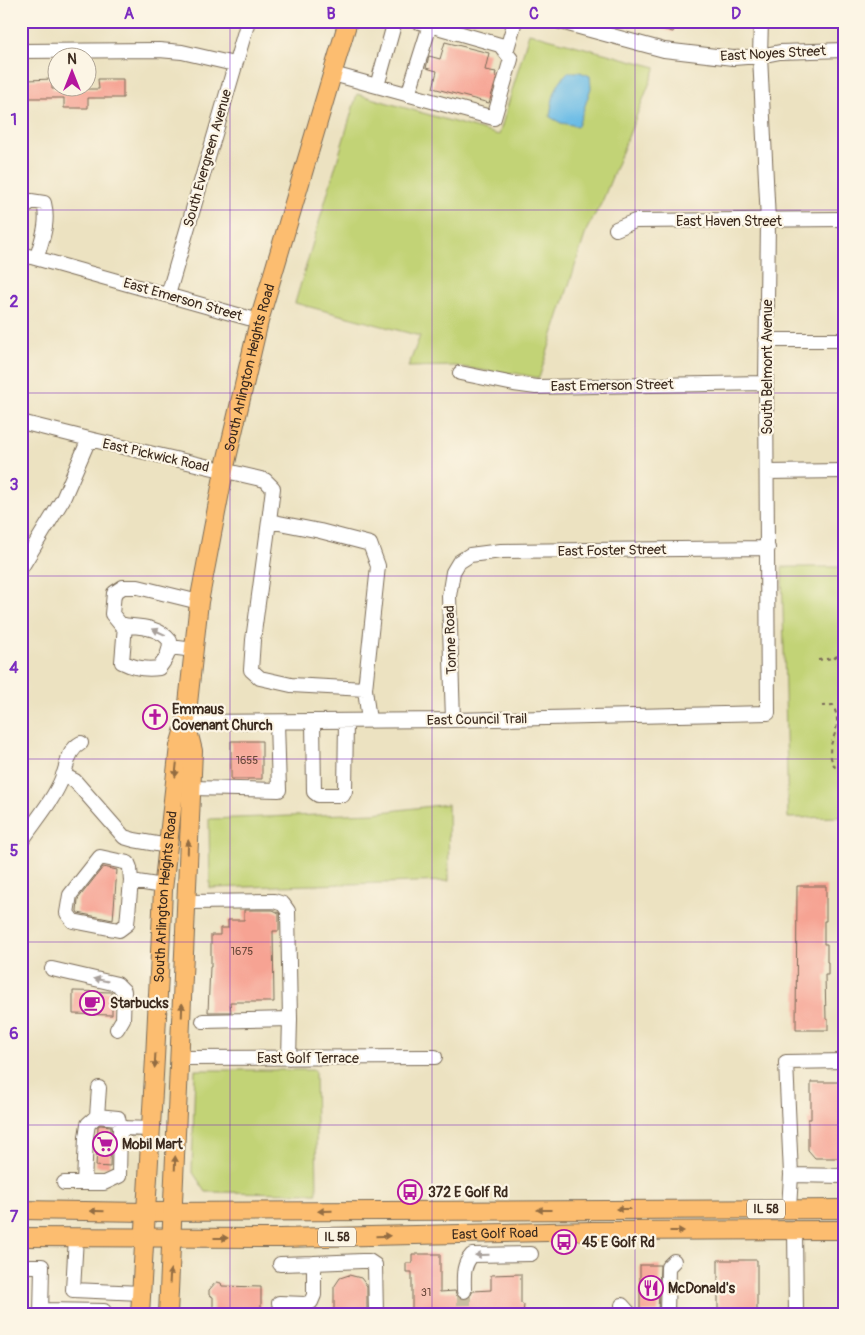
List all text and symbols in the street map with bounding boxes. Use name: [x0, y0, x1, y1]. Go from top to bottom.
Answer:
text: A: [124, 4, 135, 24]
text: B: [326, 4, 336, 24]
text: C: [529, 4, 539, 24]
text: D: [731, 4, 741, 24]
street label: East Noyes Street: [720, 42, 827, 65]
north arrow: [48, 48, 98, 98]
text: N: [67, 51, 77, 68]
street label: South Evergreen Avenue: [180, 87, 235, 229]
text: 1: [11, 110, 17, 130]
street label: East Haven Street: [676, 213, 782, 230]
street label: East Emerson Street: [121, 274, 245, 325]
street label: South Arlington Heights Road: [221, 282, 279, 453]
text: 2: [10, 292, 19, 312]
street label: South Belmont Avenue: [759, 299, 776, 435]
street label: East Emerson Street: [550, 376, 674, 395]
street label: East Pickwick Road: [101, 435, 211, 476]
text: 3: [10, 475, 19, 495]
street label: East Foster Street: [557, 541, 667, 560]
street label: Tonne Road: [441, 605, 460, 675]
one-way arrow: [152, 628, 166, 636]
text: 4: [9, 658, 19, 678]
place label: Emmaus Covenant Church: [172, 701, 273, 734]
church icon: Emmaus Covenant Church: [142, 704, 168, 730]
street label: East Council Trail: [427, 710, 527, 729]
house number: 1655: [236, 754, 258, 767]
one-way arrow: [172, 762, 180, 778]
street label: South Arlington Heights Road: [151, 810, 181, 983]
one-way arrow: [184, 839, 192, 855]
text: 5: [10, 841, 19, 861]
house number: 1675: [231, 945, 253, 958]
one-way arrow: [94, 976, 109, 984]
cafe icon: Starbucks: [79, 990, 105, 1016]
place label: Starbucks: [110, 995, 169, 1012]
one-way arrow: [178, 1001, 186, 1017]
text: 6: [9, 1024, 19, 1044]
street label: East Golf Terrace: [257, 1050, 359, 1067]
one-way arrow: [151, 1054, 159, 1070]
supermarket icon: Mobil Mart: [92, 1131, 118, 1157]
place label: Mobil Mart: [122, 1136, 183, 1153]
one-way arrow: [172, 1155, 180, 1171]
bus stop icon: 372 E Golf Rd: [397, 1179, 423, 1205]
place label: 372 E Golf Rd: [428, 1184, 508, 1201]
road number: IL 58: [747, 1200, 785, 1218]
one-way arrow: [614, 1205, 630, 1213]
one-way arrow: [536, 1206, 552, 1214]
text: 7: [10, 1207, 19, 1227]
one-way arrow: [89, 1207, 105, 1215]
one-way arrow: [317, 1207, 333, 1215]
street label: East Golf Road: [451, 1224, 539, 1243]
one-way arrow: [669, 1227, 685, 1235]
road number: IL 58: [318, 1228, 356, 1246]
bus stop icon: 45 E Golf Rd: [551, 1229, 577, 1255]
one-way arrow: [375, 1232, 391, 1240]
one-way arrow: [213, 1234, 229, 1242]
place label: 45 E Golf Rd: [582, 1234, 655, 1251]
one-way arrow: [474, 1251, 490, 1259]
one-way arrow: [166, 1268, 174, 1284]
restaurant icon: McDonald's: [638, 1275, 664, 1301]
place label: McDonald's: [668, 1280, 736, 1297]
house number: 31: [421, 1286, 431, 1299]

